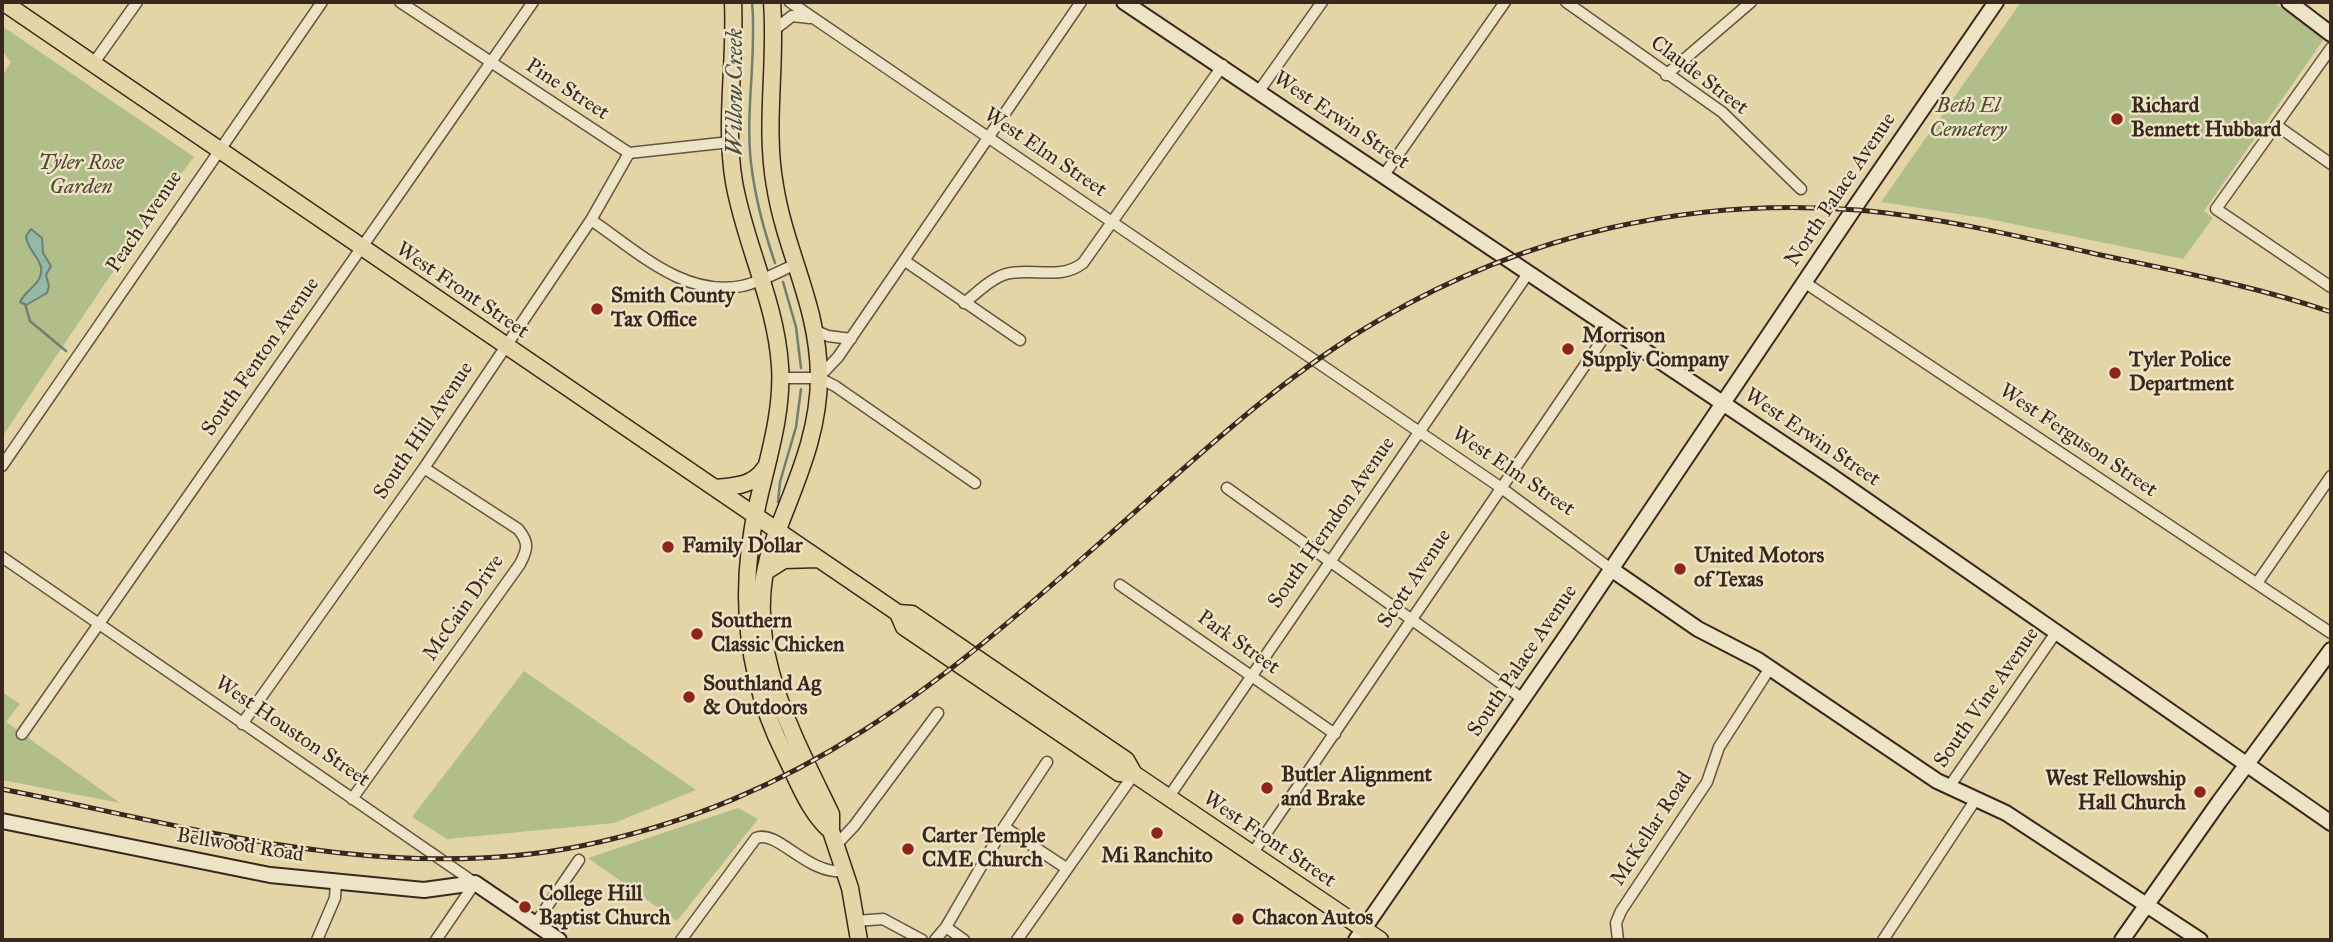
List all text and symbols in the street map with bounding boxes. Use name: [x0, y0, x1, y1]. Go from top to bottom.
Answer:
water label: Willow Creek: [722, 28, 750, 156]
street label: Claude Street: [1645, 31, 1753, 121]
street label: Pine Street: [520, 54, 614, 126]
street label: West Erwin Street: [1268, 66, 1414, 176]
park label: Beth El Cemetery: [1929, 94, 2007, 144]
place label: Richard Bennett Hubbard: [2131, 94, 2281, 144]
street label: West Elm Street: [979, 103, 1111, 203]
street label: North Palace Avenue: [1780, 108, 1902, 272]
marker: Richard Bennett Hubbard: [2109, 111, 2125, 127]
park label: Tyler Rose Garden: [38, 151, 124, 201]
street label: Peach Avenue: [102, 166, 188, 278]
street label: West Front Street: [391, 237, 533, 345]
street label: South Fenton Avenue: [197, 273, 325, 441]
place label: Smith County Tax Office: [611, 284, 735, 334]
marker: Smith County Tax Office: [589, 301, 605, 317]
place label: Morrison Supply Company: [1582, 324, 1729, 374]
marker: Morrison Supply Company: [1560, 341, 1576, 357]
place label: Tyler Police Department: [2129, 348, 2234, 398]
street label: South Hill Avenue: [369, 357, 479, 505]
marker: Tyler Police Department: [2107, 365, 2123, 381]
street label: West Ferguson Street: [1994, 379, 2162, 503]
street label: West Erwin Street: [1739, 383, 1885, 493]
street label: West Elm Street: [1447, 422, 1579, 522]
street label: South Herndon Avenue: [1263, 432, 1401, 614]
street label: Scott Avenue: [1373, 525, 1457, 633]
place label: Family Dollar: [682, 534, 803, 560]
marker: Family Dollar: [660, 539, 676, 555]
place label: United Motors of Texas: [1694, 544, 1824, 594]
street label: McCain Drive: [418, 550, 510, 666]
marker: United Motors of Texas: [1672, 561, 1688, 577]
street label: South Palace Avenue: [1463, 580, 1583, 742]
street label: Park Street: [1192, 606, 1284, 680]
place label: Southern Classic Chicken: [711, 609, 844, 659]
street label: South Vine Avenue: [1929, 623, 2045, 773]
marker: Southern Classic Chicken: [689, 626, 705, 642]
street label: West Houston Street: [210, 671, 374, 793]
place label: Southland Ag & Outdoors: [703, 672, 821, 722]
marker: Southland Ag & Outdoors: [681, 689, 697, 705]
place label: Butler Alignment and Brake: [1281, 763, 1432, 813]
street label: McKellar Road: [1606, 767, 1698, 891]
place label: West Fellowship Hall Church: [2045, 767, 2186, 817]
marker: Butler Alignment and Brake: [1259, 780, 1275, 796]
marker: West Fellowship Hall Church: [2192, 784, 2208, 800]
street label: West Front Street: [1198, 786, 1340, 894]
street label: Bellwood Road: [174, 823, 306, 869]
place label: Carter Temple CME Church: [922, 824, 1045, 874]
marker: Mi Ranchito: [1149, 825, 1165, 841]
marker: Carter Temple CME Church: [900, 841, 916, 857]
place label: Mi Ranchito: [1101, 844, 1213, 870]
place label: College Hill Baptist Church: [539, 882, 670, 932]
marker: College Hill Baptist Church: [517, 899, 533, 915]
place label: Chacon Autos: [1252, 906, 1373, 932]
marker: Chacon Autos: [1230, 911, 1246, 927]

